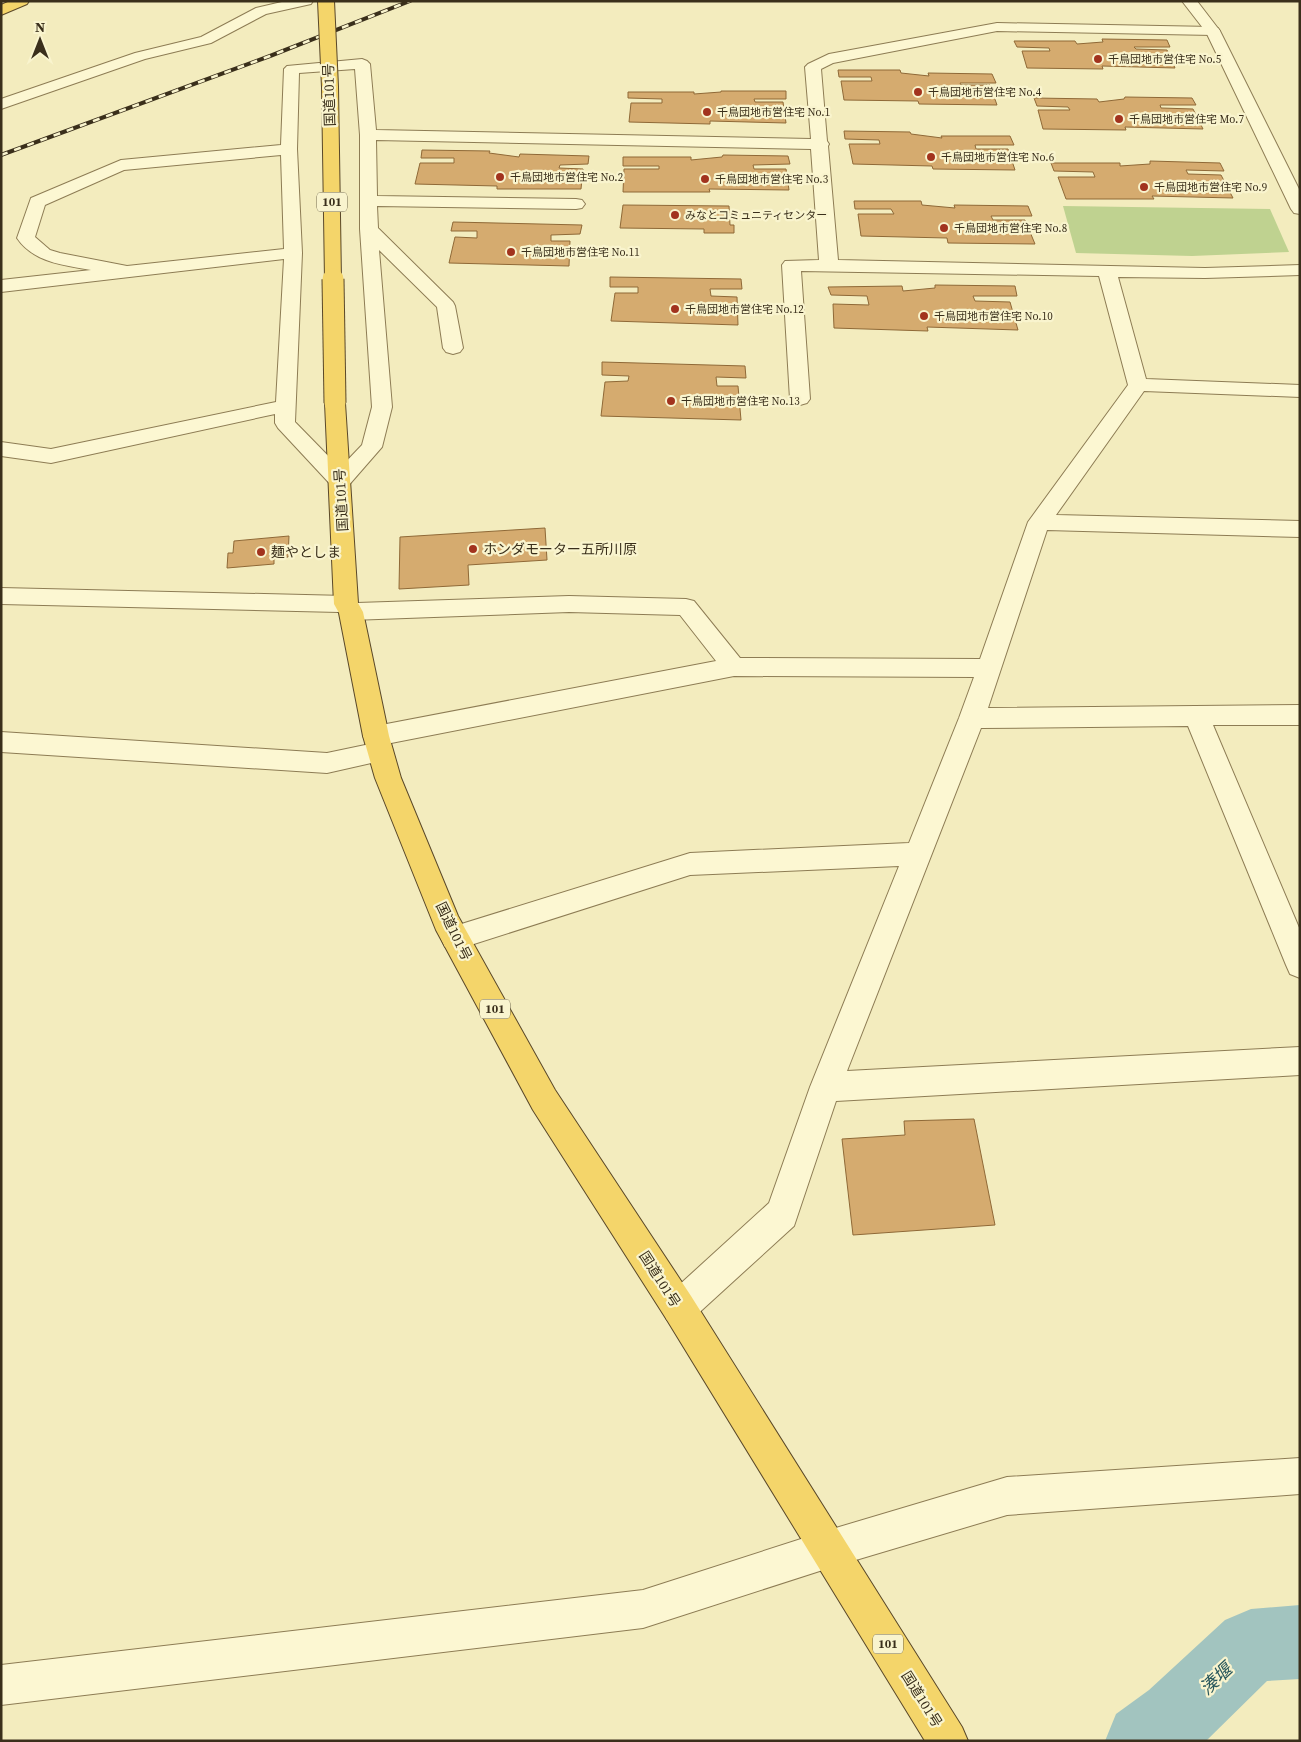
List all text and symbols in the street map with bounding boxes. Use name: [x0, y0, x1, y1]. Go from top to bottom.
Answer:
north arrow: [15, 15, 65, 65]
text: N: [35, 17, 45, 37]
place label: 千鳥団地市営住宅 No.5: [1108, 52, 1222, 67]
marker: 千鳥団地市営住宅 No.5: [1092, 53, 1104, 65]
street label: 国道101号: [318, 63, 340, 127]
place label: 千鳥団地市営住宅 No.4: [928, 85, 1042, 100]
marker: 千鳥団地市営住宅 No.4: [912, 86, 924, 98]
place label: 千鳥団地市営住宅 No.1: [717, 105, 830, 120]
marker: 千鳥団地市営住宅 No.1: [701, 106, 713, 118]
place label: 千鳥団地市営住宅 Mo.7: [1129, 112, 1244, 127]
marker: 千鳥団地市営住宅 Mo.7: [1113, 113, 1125, 125]
place label: 千鳥団地市営住宅 No.6: [941, 150, 1055, 165]
marker: 千鳥団地市営住宅 No.6: [925, 151, 937, 163]
place label: 千鳥団地市営住宅 No.2: [510, 170, 624, 185]
marker: 千鳥団地市営住宅 No.2: [494, 171, 506, 183]
place label: 千鳥団地市営住宅 No.3: [715, 172, 829, 187]
marker: 千鳥団地市営住宅 No.3: [699, 173, 711, 185]
place label: 千鳥団地市営住宅 No.9: [1154, 180, 1267, 195]
marker: 千鳥団地市営住宅 No.9: [1138, 181, 1150, 193]
road number: 101: [317, 192, 347, 212]
place label: みなとコミュニティセンター: [685, 208, 827, 223]
marker: みなとコミュニティセンター: [669, 209, 681, 221]
place label: 千鳥団地市営住宅 No.8: [954, 221, 1067, 236]
marker: 千鳥団地市営住宅 No.8: [938, 222, 950, 234]
place label: 千鳥団地市営住宅 No.11: [521, 245, 640, 260]
marker: 千鳥団地市営住宅 No.11: [505, 246, 517, 258]
place label: 千鳥団地市営住宅 No.12: [685, 302, 804, 317]
marker: 千鳥団地市営住宅 No.12: [669, 303, 681, 315]
place label: 千鳥団地市営住宅 No.10: [934, 309, 1053, 324]
marker: 千鳥団地市営住宅 No.10: [918, 310, 930, 322]
place label: 千鳥団地市営住宅 No.13: [681, 394, 800, 409]
marker: 千鳥団地市営住宅 No.13: [665, 395, 677, 407]
street label: 国道101号: [329, 468, 353, 532]
place label: ホンダモーター五所川原: [483, 539, 637, 559]
place label: 麺やとしま: [271, 542, 341, 562]
marker: ホンダモーター五所川原: [467, 543, 479, 555]
marker: 麺やとしま: [255, 546, 267, 558]
street label: 国道101号: [431, 898, 477, 964]
road number: 101: [480, 1000, 510, 1019]
street label: 国道101号: [634, 1247, 686, 1311]
road number: 101: [873, 1635, 903, 1654]
water label: 湊堰: [1194, 1655, 1240, 1700]
street label: 国道101号: [897, 1667, 947, 1731]

